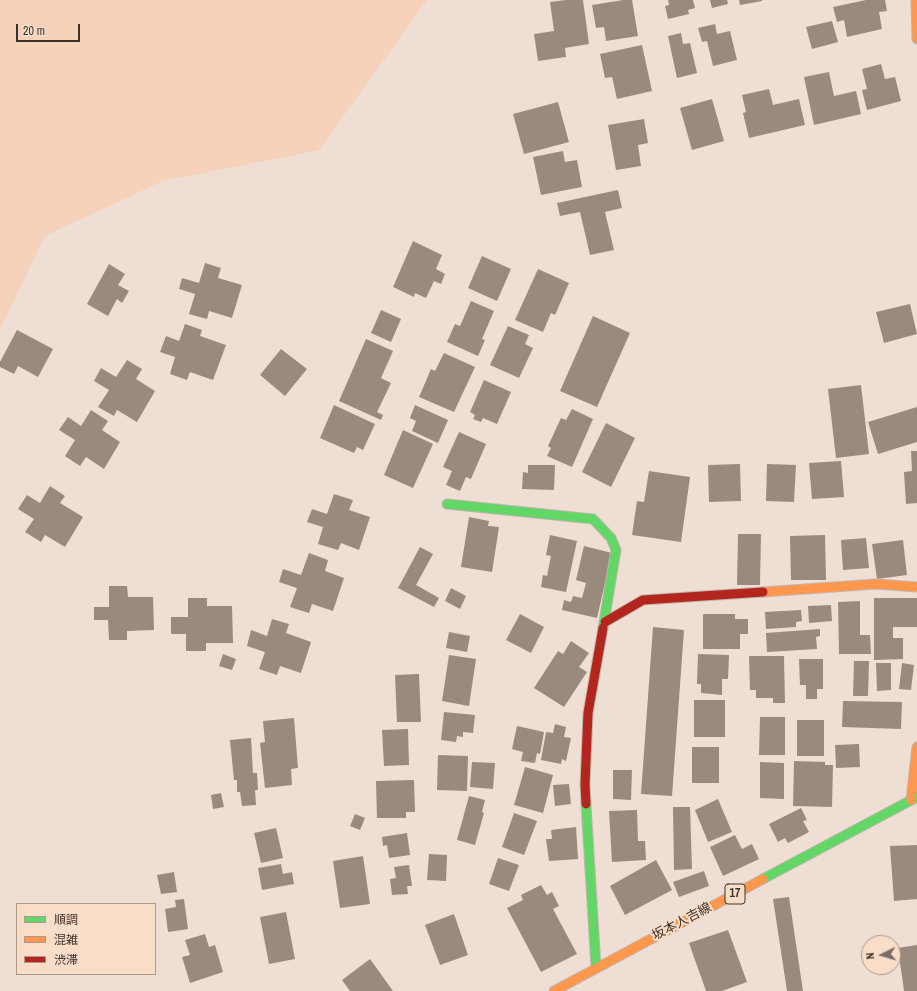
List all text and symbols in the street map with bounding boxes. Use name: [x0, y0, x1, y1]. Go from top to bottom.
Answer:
scale bar: [18, 16, 82, 42]
text: 20 m: [23, 23, 45, 39]
road number: 17: [725, 884, 745, 904]
street label: 坂本人吉線: [650, 900, 714, 944]
legend: [16, 903, 156, 975]
text: 順調: [54, 912, 78, 928]
text: 混雑: [54, 932, 78, 948]
north arrow: [861, 935, 901, 975]
text: 渋滞: [54, 952, 78, 968]
text: N: [863, 952, 877, 960]

